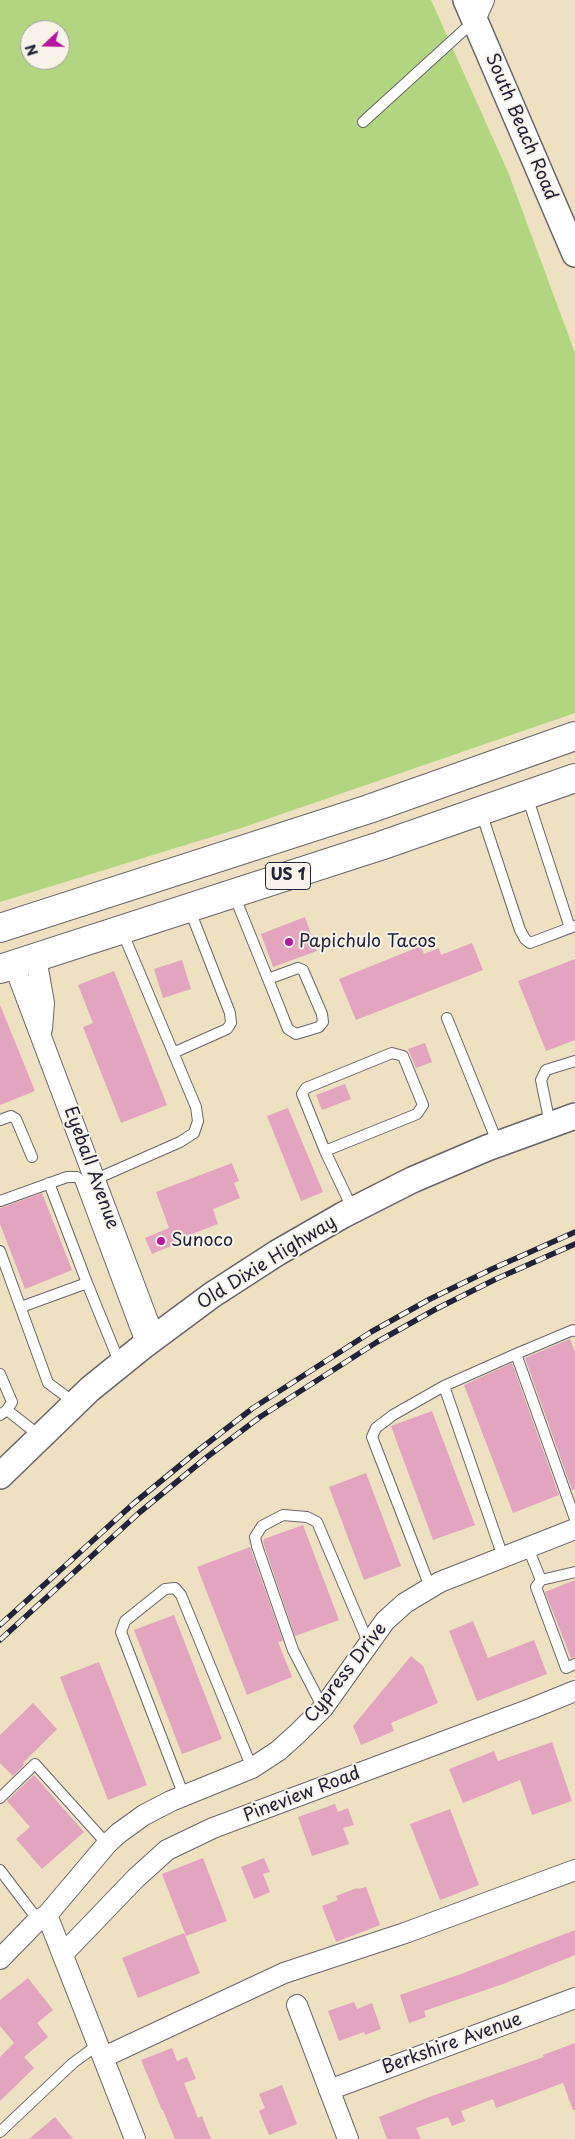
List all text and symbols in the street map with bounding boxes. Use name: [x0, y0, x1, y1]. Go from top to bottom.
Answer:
north arrow: [20, 20, 70, 70]
text: N: [20, 41, 43, 59]
street label: South Beach Road: [480, 50, 562, 204]
road number: US 1: [266, 862, 310, 889]
place label: Papichulo Tacos: [299, 931, 436, 953]
marker: Papichulo Tacos: [283, 936, 295, 948]
street label: Eyeball Avenue: [59, 1104, 123, 1232]
street label: Old Dixie Highway: [194, 1211, 340, 1315]
place label: Sunoco: [171, 1230, 233, 1252]
marker: Sunoco: [155, 1235, 167, 1247]
street label: Cypress Drive: [300, 1619, 392, 1727]
street label: Pineview Road: [241, 1763, 363, 1827]
street label: Berkshire Avenue: [379, 2009, 525, 2079]

